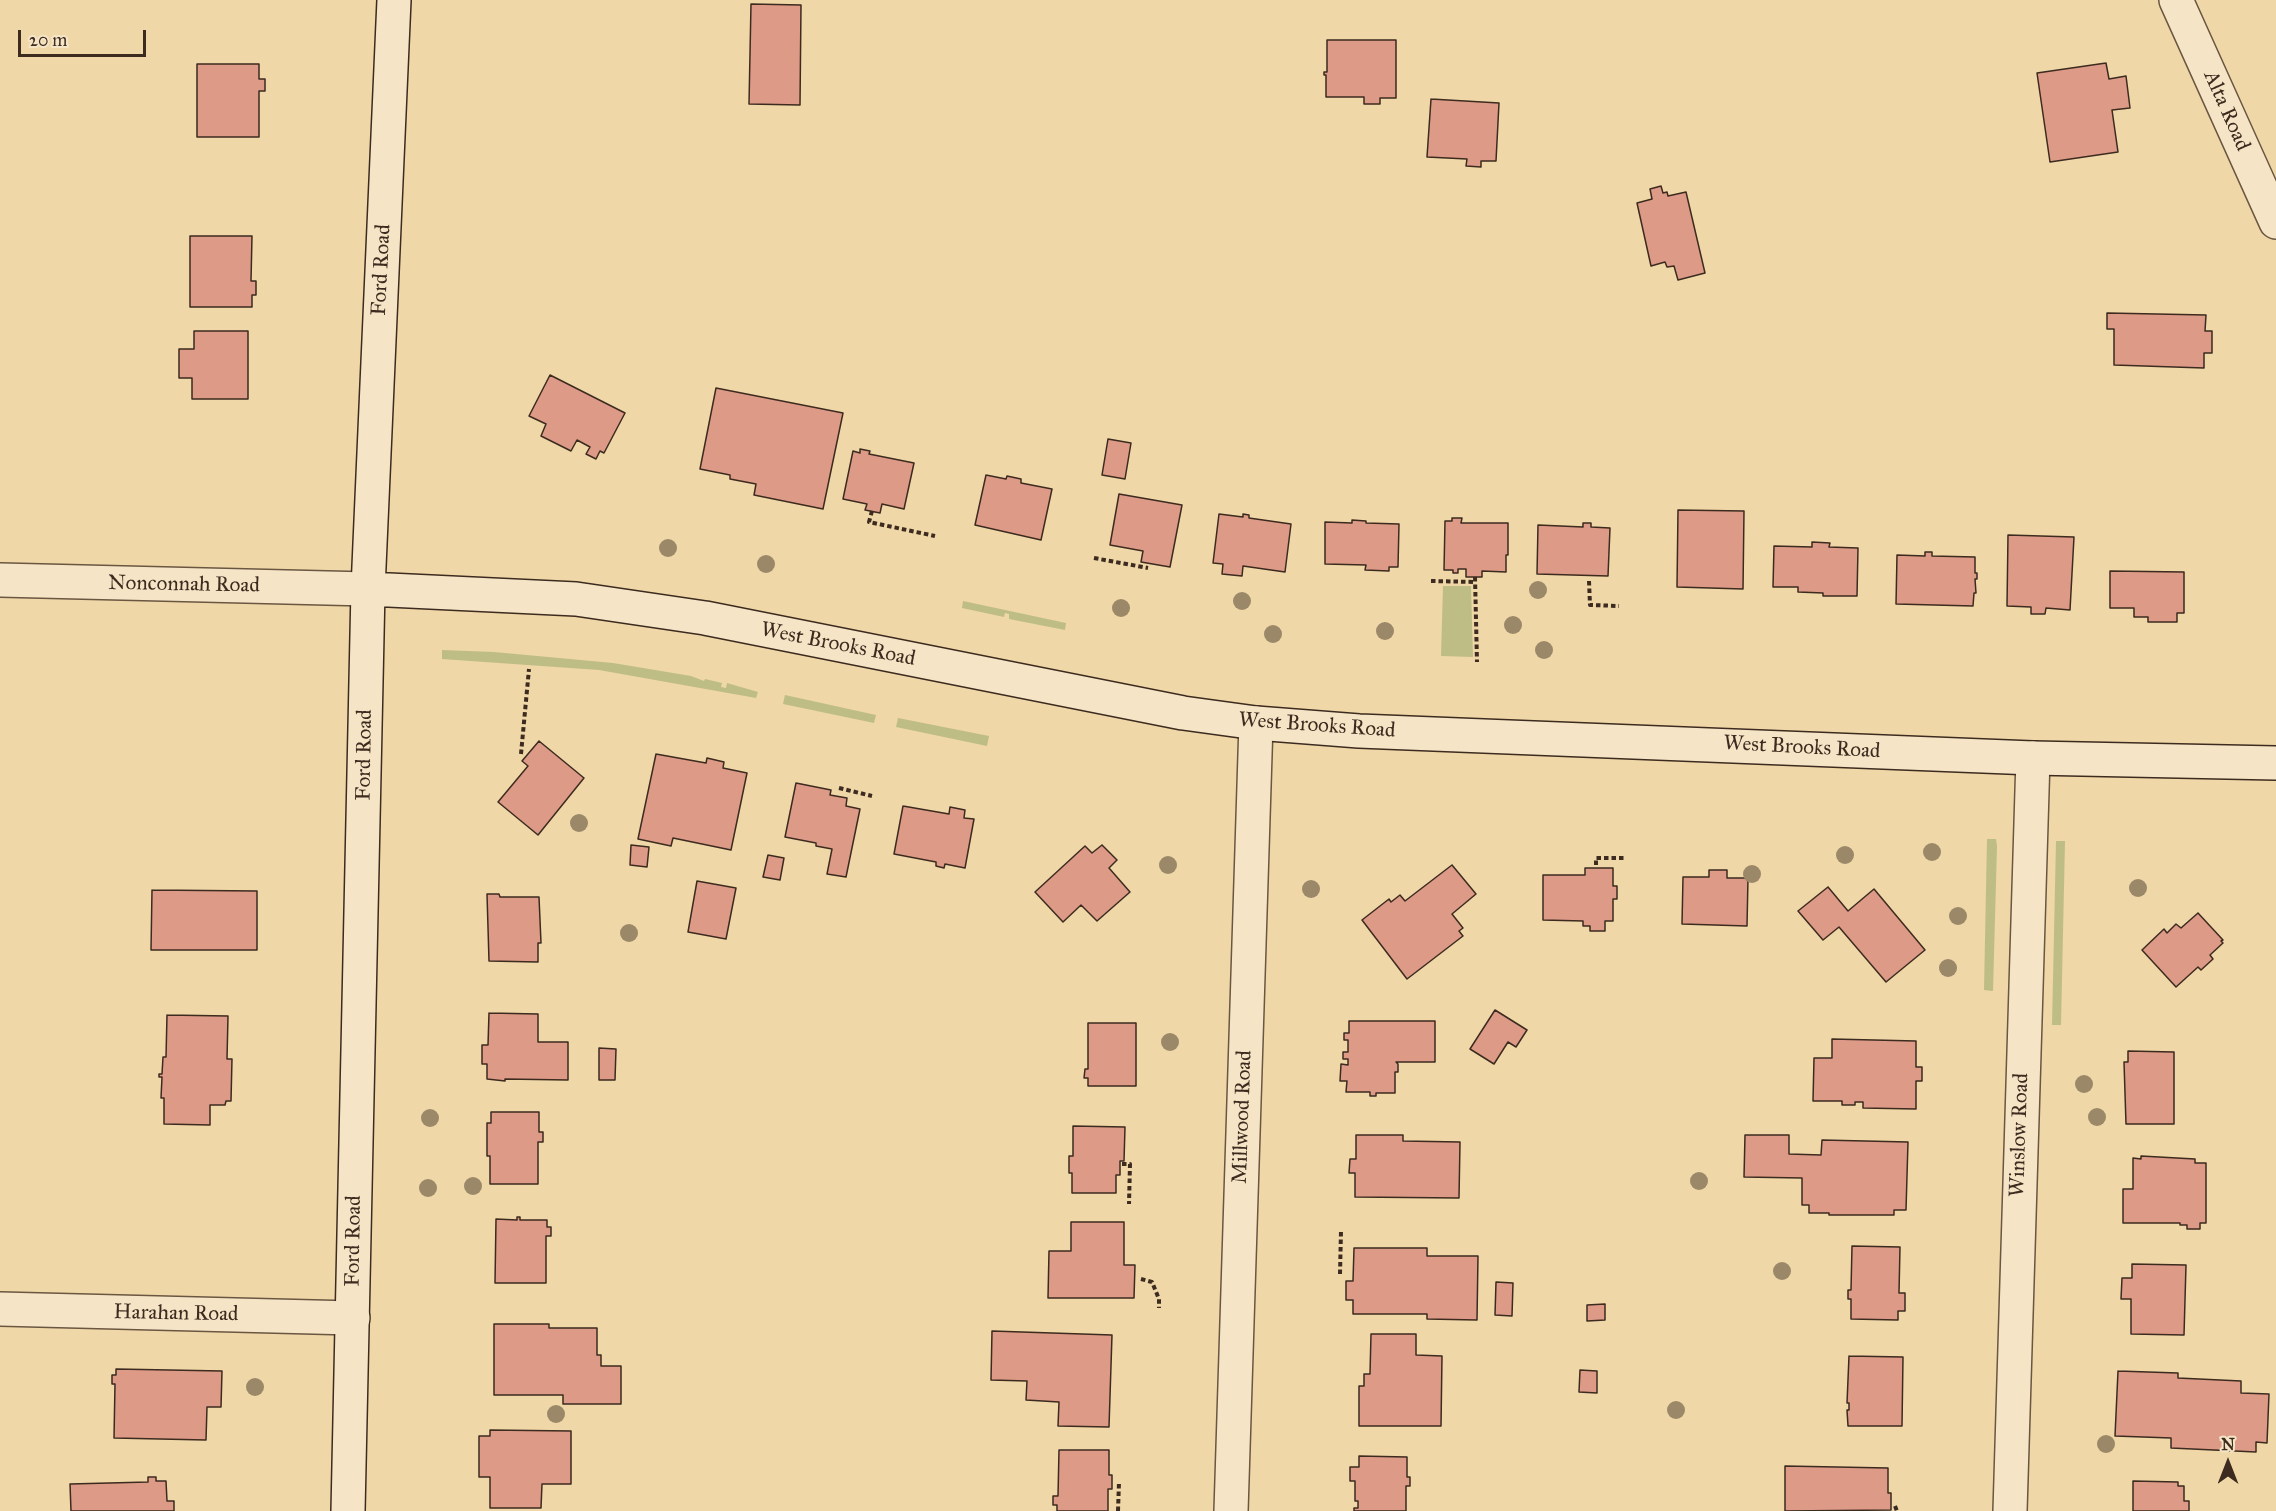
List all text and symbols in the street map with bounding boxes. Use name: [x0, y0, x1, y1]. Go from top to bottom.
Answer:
scale bar: [21, 18, 148, 56]
text: 20 m: [29, 29, 67, 51]
street label: Alta Road: [2197, 67, 2255, 155]
street label: Ford Road: [367, 224, 397, 316]
street label: Nonconnah Road: [108, 571, 260, 599]
street label: West Brooks Road: [759, 618, 917, 672]
street label: West Brooks Road: [1238, 708, 1396, 744]
street label: Ford Road: [352, 709, 378, 801]
street label: West Brooks Road: [1723, 731, 1881, 765]
street label: Millwood Road: [1228, 1050, 1258, 1184]
street label: Winslow Road: [2005, 1073, 2035, 1197]
street label: Ford Road: [341, 1195, 367, 1287]
street label: Harahan Road: [113, 1300, 239, 1328]
north arrow: [2198, 1433, 2258, 1493]
text: N: [2221, 1435, 2235, 1454]

